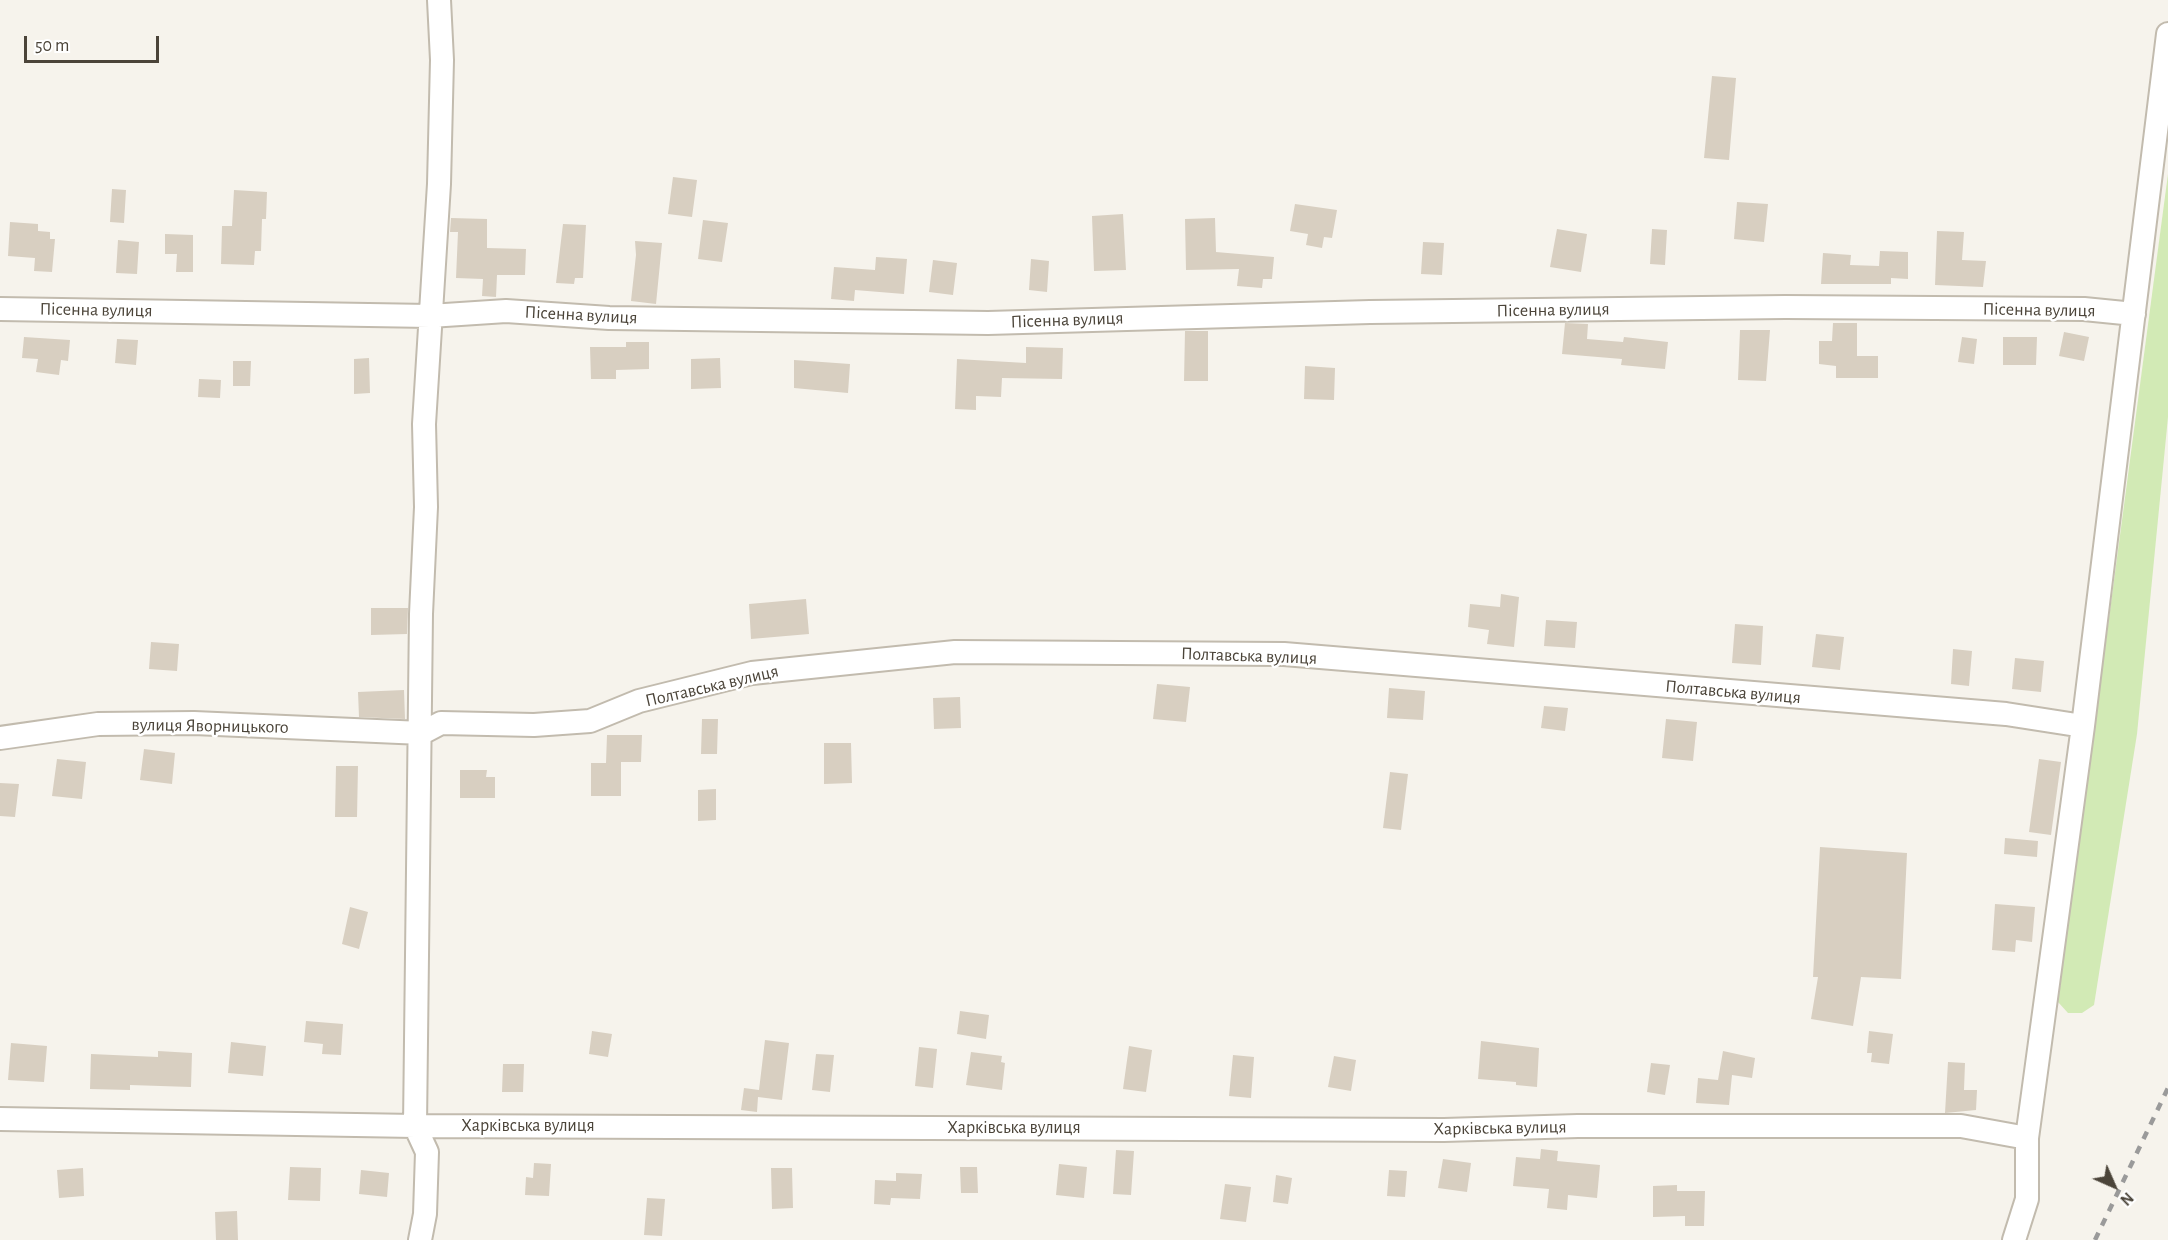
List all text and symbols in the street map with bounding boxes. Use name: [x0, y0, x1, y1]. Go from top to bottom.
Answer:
scale bar: [27, 24, 162, 62]
text: 50 m: [35, 37, 69, 55]
street label: Пісенна вулиця: [39, 298, 153, 322]
street label: Пісенна вулиця: [1496, 298, 1610, 322]
street label: Пісенна вулиця: [1982, 298, 2096, 322]
street label: Пісенна вулиця: [524, 301, 638, 329]
street label: Пісенна вулиця: [1010, 307, 1124, 333]
street label: Полтавська вулиця: [1181, 643, 1317, 669]
street label: Полтавська вулиця: [643, 660, 781, 712]
street label: Полтавська вулиця: [1664, 675, 1802, 709]
street label: вулиця Яворницького: [131, 714, 289, 738]
street label: Харківська вулиця: [461, 1115, 595, 1137]
street label: Харківська вулиця: [1433, 1116, 1567, 1140]
street label: Харківська вулиця: [947, 1117, 1081, 1139]
north arrow: [2084, 1156, 2144, 1216]
text: N: [2117, 1189, 2136, 1208]

